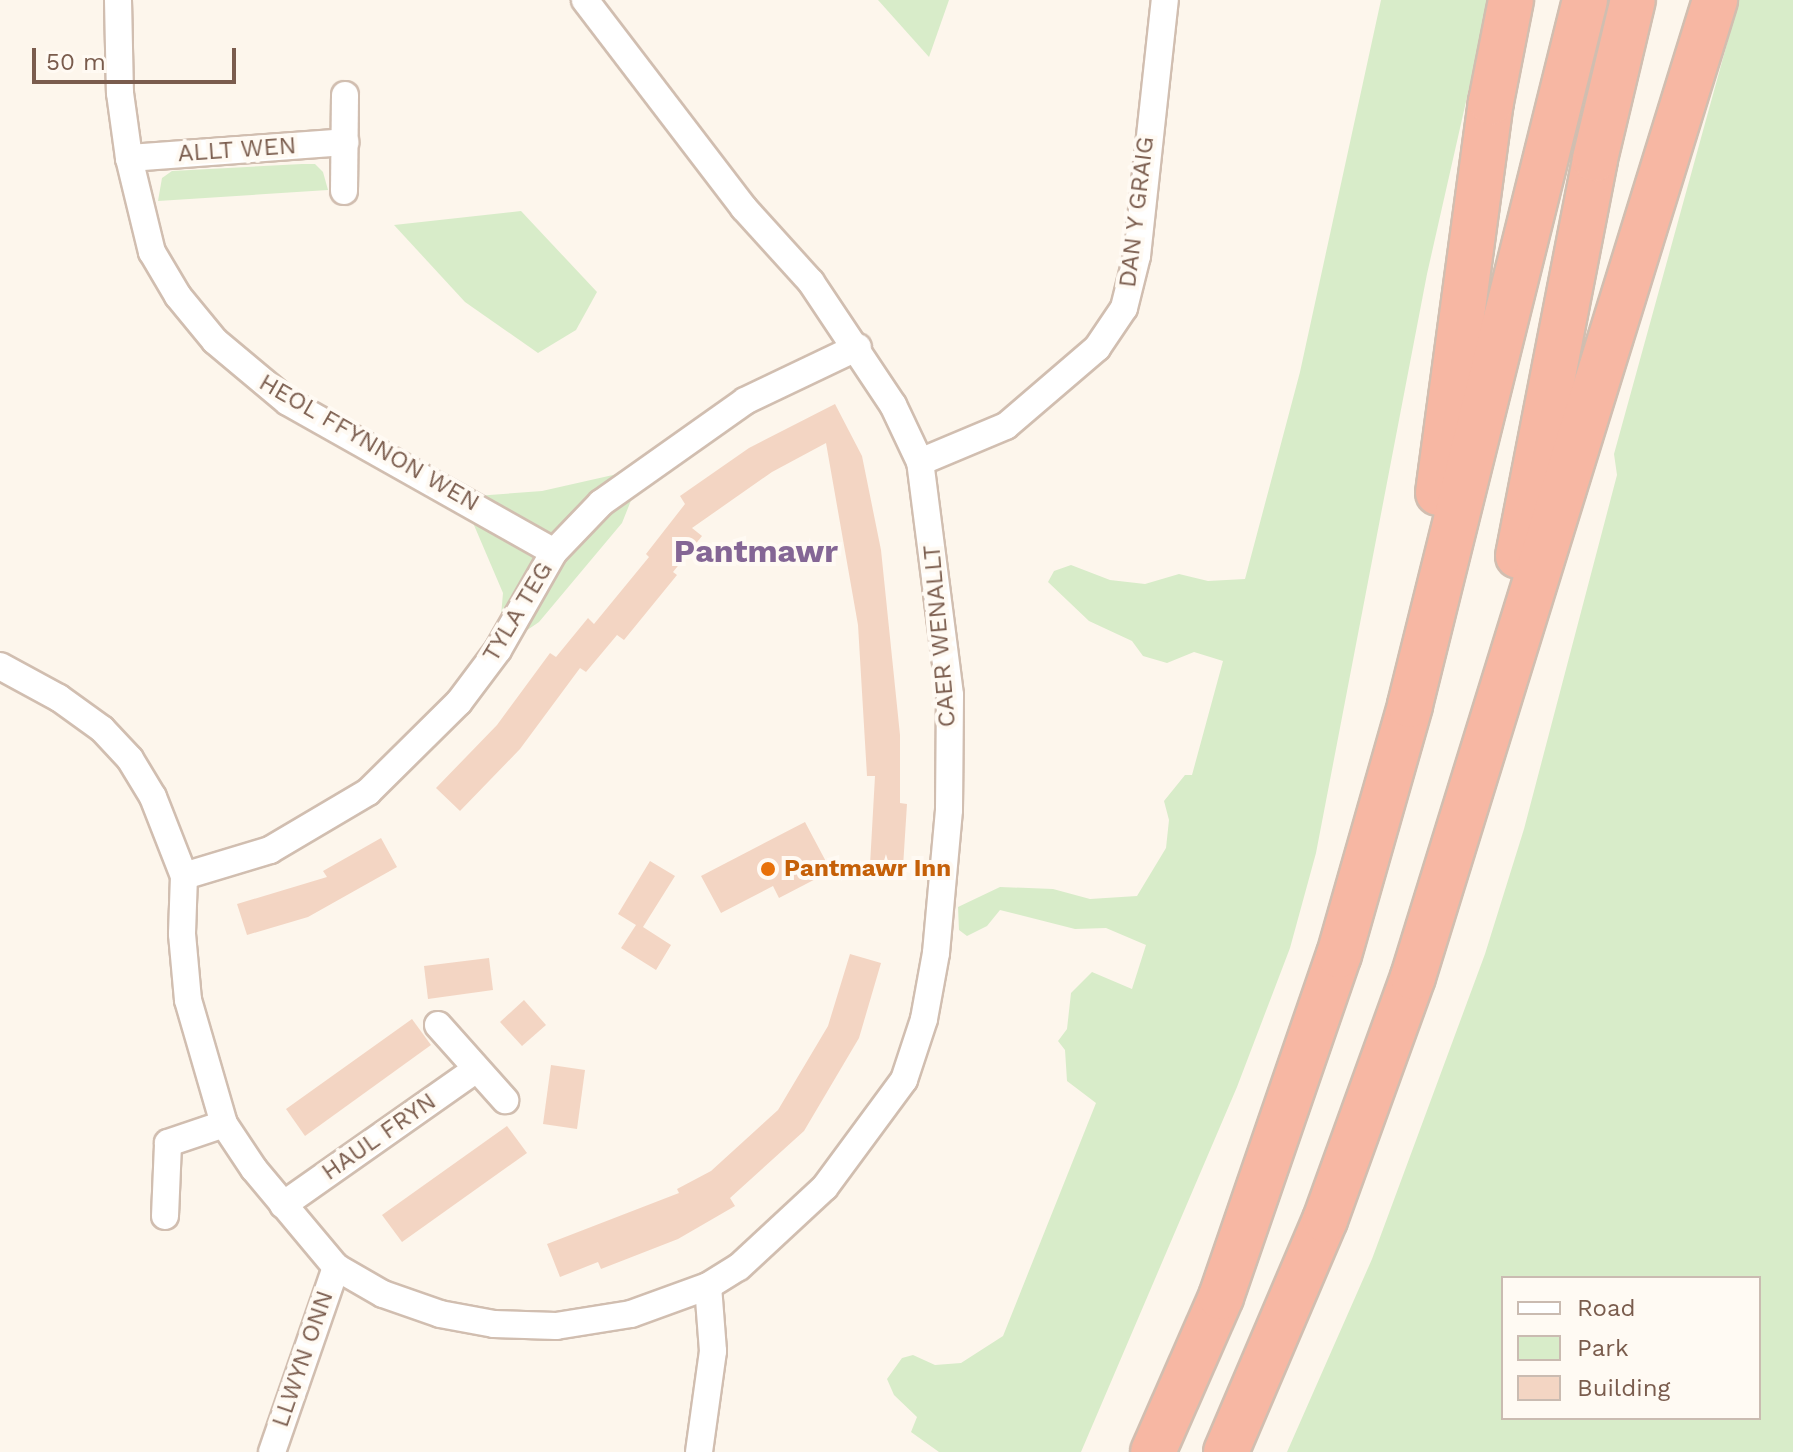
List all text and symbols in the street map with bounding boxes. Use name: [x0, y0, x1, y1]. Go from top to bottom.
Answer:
scale bar: [36, 32, 240, 82]
text: 50 m: [46, 48, 106, 76]
street label: ALLT WEN: [176, 131, 298, 169]
street label: DAN Y GRAIG: [1113, 134, 1161, 290]
street label: HEOL FFYNNON WEN: [253, 368, 485, 518]
district label: Pantmawr: [674, 532, 838, 570]
street label: CAER WENALLT: [918, 543, 962, 729]
street label: TYLA TEG: [477, 556, 559, 668]
place label: Pantmawr Inn: [784, 855, 951, 883]
marker: Pantmawr Inn: [759, 860, 777, 878]
street label: HAUL FRYN: [316, 1087, 442, 1187]
legend: [1501, 1276, 1761, 1420]
street label: LLWYN ONN: [266, 1287, 340, 1431]
text: Road: [1577, 1294, 1636, 1322]
text: Park: [1577, 1334, 1629, 1362]
text: Building: [1577, 1374, 1670, 1402]

